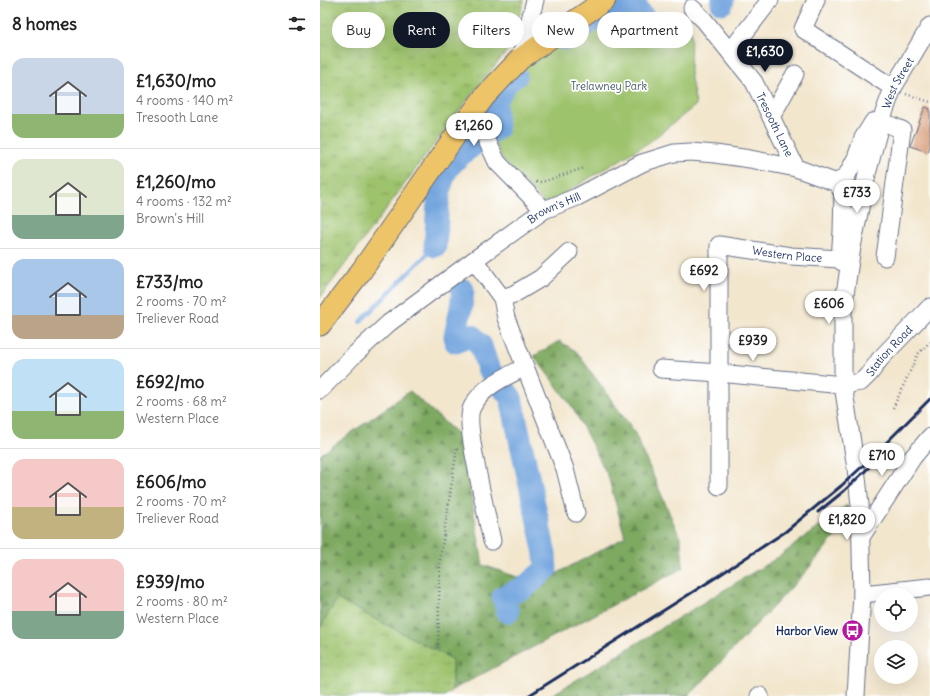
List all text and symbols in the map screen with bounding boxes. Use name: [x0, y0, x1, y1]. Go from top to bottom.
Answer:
chip: Buy: [332, 12, 385, 48]
chip: Rent: [393, 12, 450, 48]
chip: Filters: [458, 12, 524, 48]
chip: New: [532, 12, 589, 48]
chip: Apartment: [597, 12, 693, 48]
text: 8 homes: [12, 13, 77, 35]
icon: filters: [286, 13, 308, 35]
pin: £1,630: [732, 39, 798, 73]
text: £1,630: [746, 43, 784, 60]
street label: West Street: [879, 54, 917, 111]
text: £1,630/mo: [136, 70, 216, 92]
icon: home: [44, 74, 92, 122]
park label: Trelawney Park: [571, 79, 648, 93]
street label: Tresooth Lane: [753, 90, 796, 159]
text: 4 rooms · 140 m²: [136, 92, 233, 109]
text: Tresooth Lane: [136, 109, 218, 126]
pin: £1,260: [441, 113, 507, 147]
text: £1,260: [455, 117, 493, 134]
text: £1,260/mo: [136, 171, 216, 193]
icon: home: [44, 175, 92, 223]
pin: £733: [833, 180, 881, 214]
text: £733: [843, 184, 871, 201]
street label: Brown's Hill: [525, 189, 583, 227]
text: 4 rooms · 132 m²: [136, 193, 232, 210]
text: Brown's Hill: [136, 210, 204, 227]
street label: Western Place: [751, 243, 823, 265]
pin: £692: [680, 258, 728, 292]
text: £692: [689, 262, 719, 279]
text: £733/mo: [136, 271, 203, 293]
icon: home: [44, 275, 92, 323]
pin: £606: [805, 291, 853, 325]
text: 2 rooms · 70 m²: [136, 293, 227, 310]
text: £606: [814, 295, 844, 312]
text: Treliever Road: [136, 310, 219, 327]
street label: Station Road: [863, 322, 916, 379]
pin: £939: [729, 328, 777, 362]
text: £939: [738, 332, 768, 349]
text: £692/mo: [136, 371, 204, 393]
icon: home: [44, 375, 92, 423]
text: 2 rooms · 68 m²: [136, 393, 227, 410]
text: Western Place: [136, 410, 219, 427]
pin: £710: [858, 443, 906, 477]
text: £710: [868, 447, 896, 464]
text: £606/mo: [136, 471, 206, 493]
icon: home: [44, 475, 92, 523]
text: 2 rooms · 70 m²: [136, 493, 227, 510]
pin: £1,820: [814, 507, 880, 541]
text: Treliever Road: [136, 510, 219, 527]
text: £1,820: [828, 511, 866, 528]
text: £939/mo: [136, 571, 204, 593]
icon: home: [44, 575, 92, 623]
map controls: [874, 588, 918, 684]
button: locate: [874, 588, 918, 632]
text: 2 rooms · 80 m²: [136, 593, 228, 610]
text: Western Place: [136, 610, 219, 627]
bus stop icon: Harbor View: [840, 618, 866, 644]
place label: Harbor View: [776, 624, 838, 638]
button: layers: [874, 640, 918, 684]

